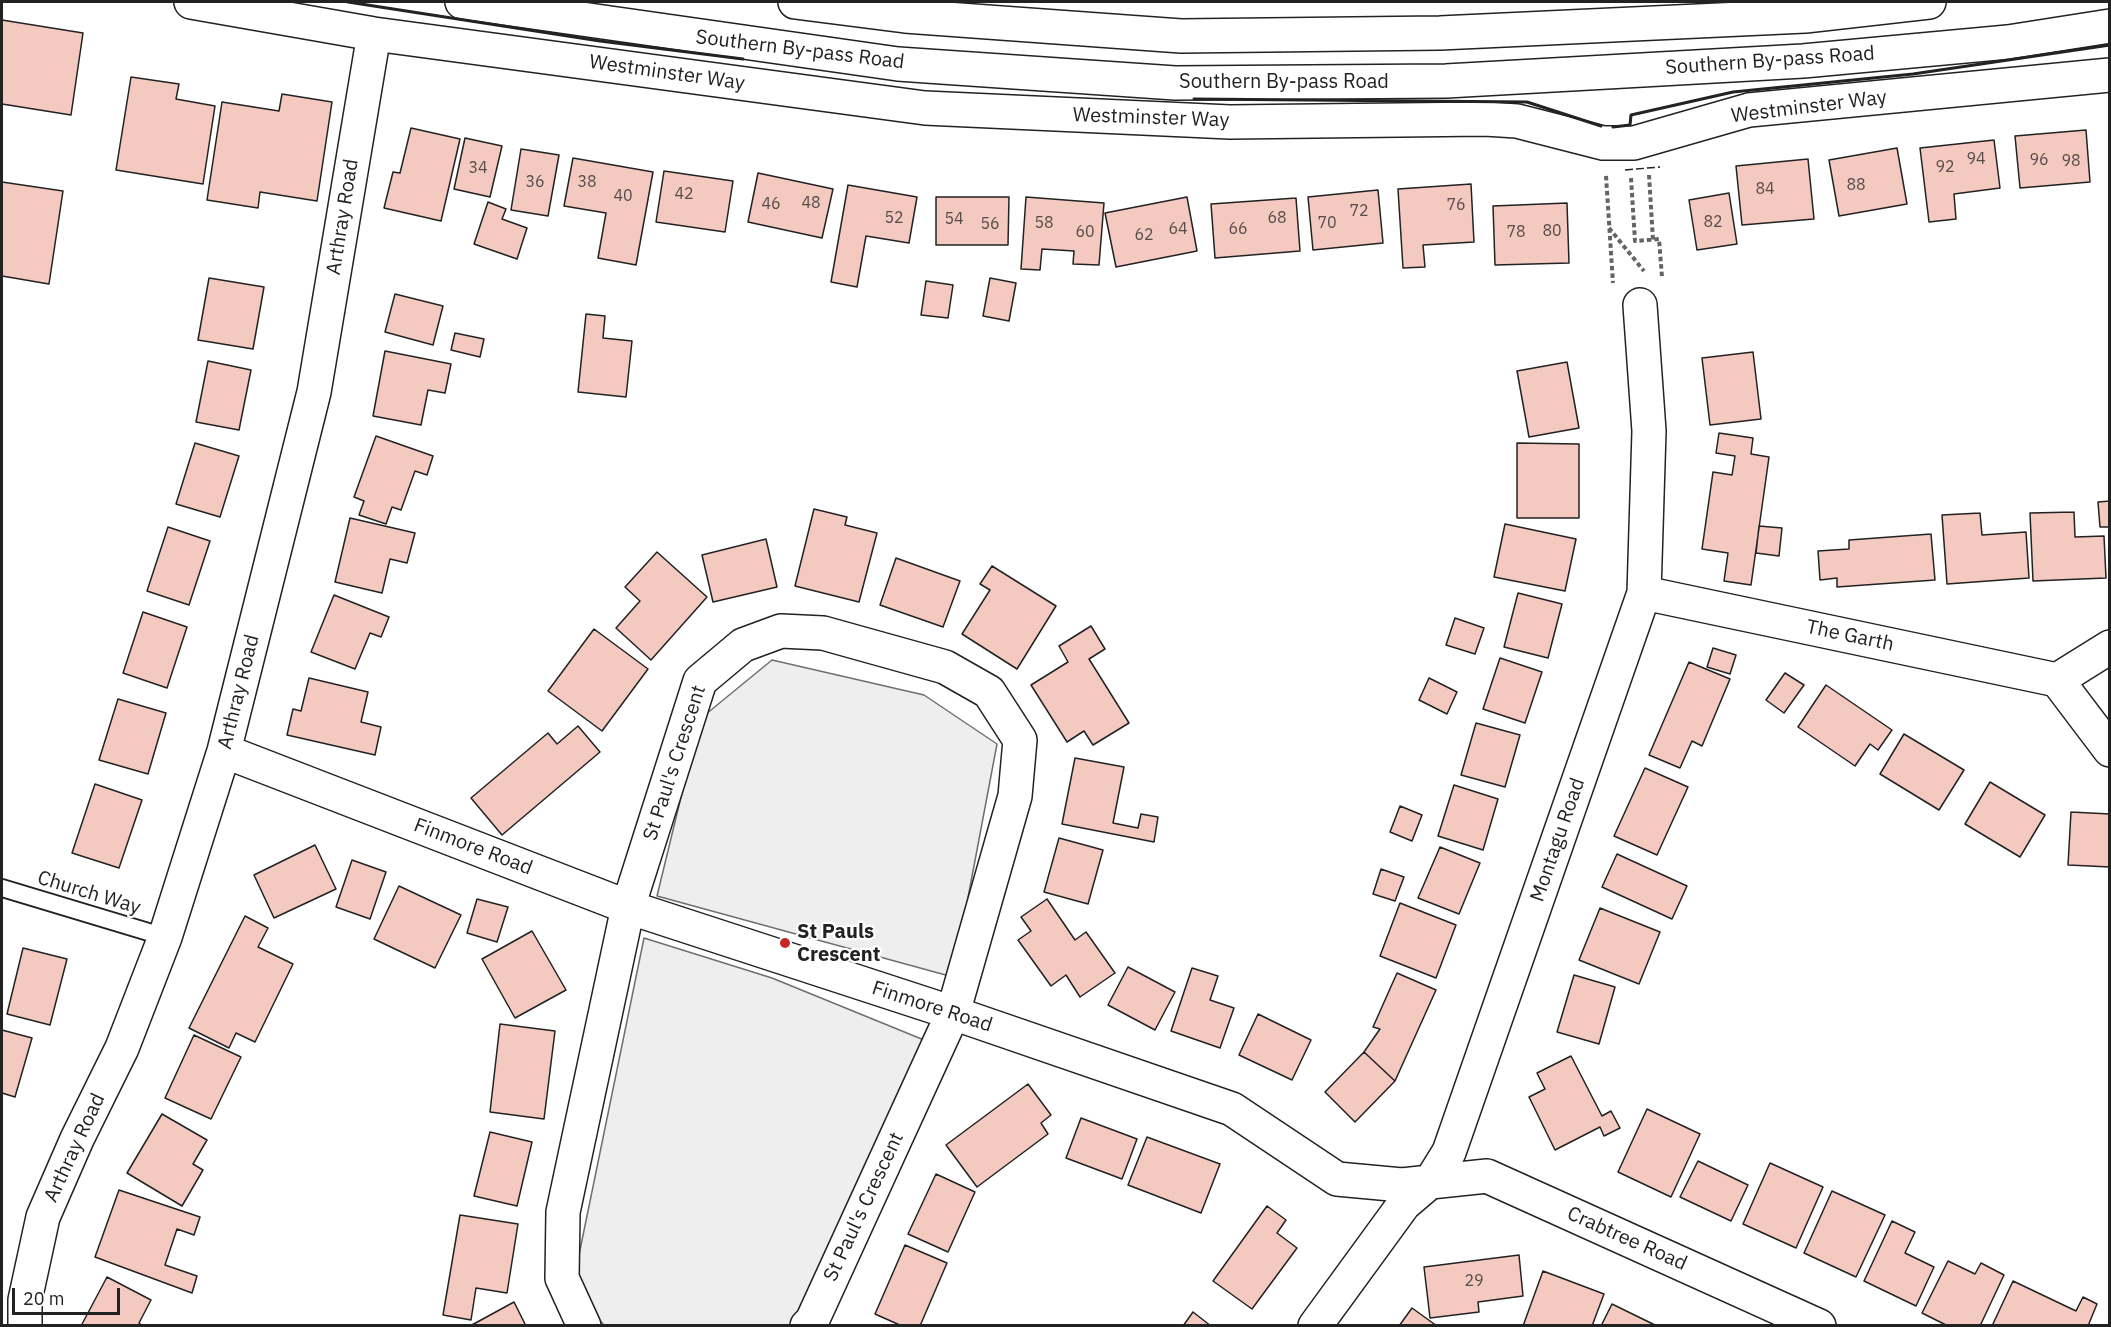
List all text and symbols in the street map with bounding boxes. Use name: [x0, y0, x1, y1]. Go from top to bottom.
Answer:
street label: Southern By-pass Road: [694, 25, 906, 75]
street label: Southern By-pass Road: [1664, 42, 1876, 80]
street label: Westminster Way: [588, 50, 746, 96]
street label: Southern By-pass Road: [1179, 70, 1389, 94]
street label: Westminster Way: [1730, 86, 1888, 128]
street label: Westminster Way: [1072, 103, 1230, 133]
house number: 94: [1966, 149, 1986, 169]
house number: 96: [2029, 150, 2049, 170]
house number: 98: [2061, 151, 2081, 171]
street label: Arthray Road: [322, 157, 364, 277]
house number: 92: [1935, 157, 1955, 177]
house number: 34: [468, 158, 488, 178]
house number: 36: [525, 172, 545, 192]
house number: 38: [577, 172, 597, 192]
house number: 88: [1846, 175, 1866, 195]
house number: 84: [1755, 179, 1775, 199]
house number: 42: [674, 184, 694, 204]
house number: 40: [613, 186, 633, 206]
house number: 48: [801, 193, 821, 213]
house number: 46: [761, 194, 781, 214]
house number: 76: [1446, 195, 1466, 215]
house number: 72: [1349, 201, 1369, 221]
house number: 52: [884, 208, 904, 228]
house number: 68: [1267, 208, 1287, 228]
house number: 54: [944, 209, 964, 229]
house number: 82: [1703, 212, 1723, 232]
house number: 58: [1034, 213, 1054, 233]
house number: 70: [1317, 213, 1337, 233]
house number: 56: [980, 214, 1000, 234]
house number: 64: [1168, 219, 1188, 239]
house number: 66: [1228, 219, 1248, 239]
house number: 80: [1542, 221, 1562, 241]
house number: 60: [1075, 222, 1095, 242]
house number: 78: [1506, 222, 1526, 242]
house number: 62: [1134, 225, 1154, 245]
street label: The Garth: [1804, 615, 1896, 657]
street label: Arthray Road: [213, 632, 265, 752]
street label: St Paul's Crescent: [639, 682, 711, 844]
street label: Montagu Road: [1526, 775, 1590, 905]
street label: Finmore Road: [410, 813, 536, 881]
street label: Church Way: [34, 866, 144, 920]
place label: St Pauls Crescent: [797, 920, 880, 967]
marker: St Pauls Crescent: [778, 936, 792, 950]
street label: Finmore Road: [869, 976, 995, 1038]
street label: Arthray Road: [39, 1090, 111, 1206]
street label: St Paul's Crescent: [819, 1129, 909, 1285]
street label: Crabtree Road: [1563, 1202, 1691, 1276]
house number: 29: [1464, 1271, 1484, 1291]
scale bar: [15, 1276, 123, 1314]
text: 20 m: [23, 1287, 65, 1310]

